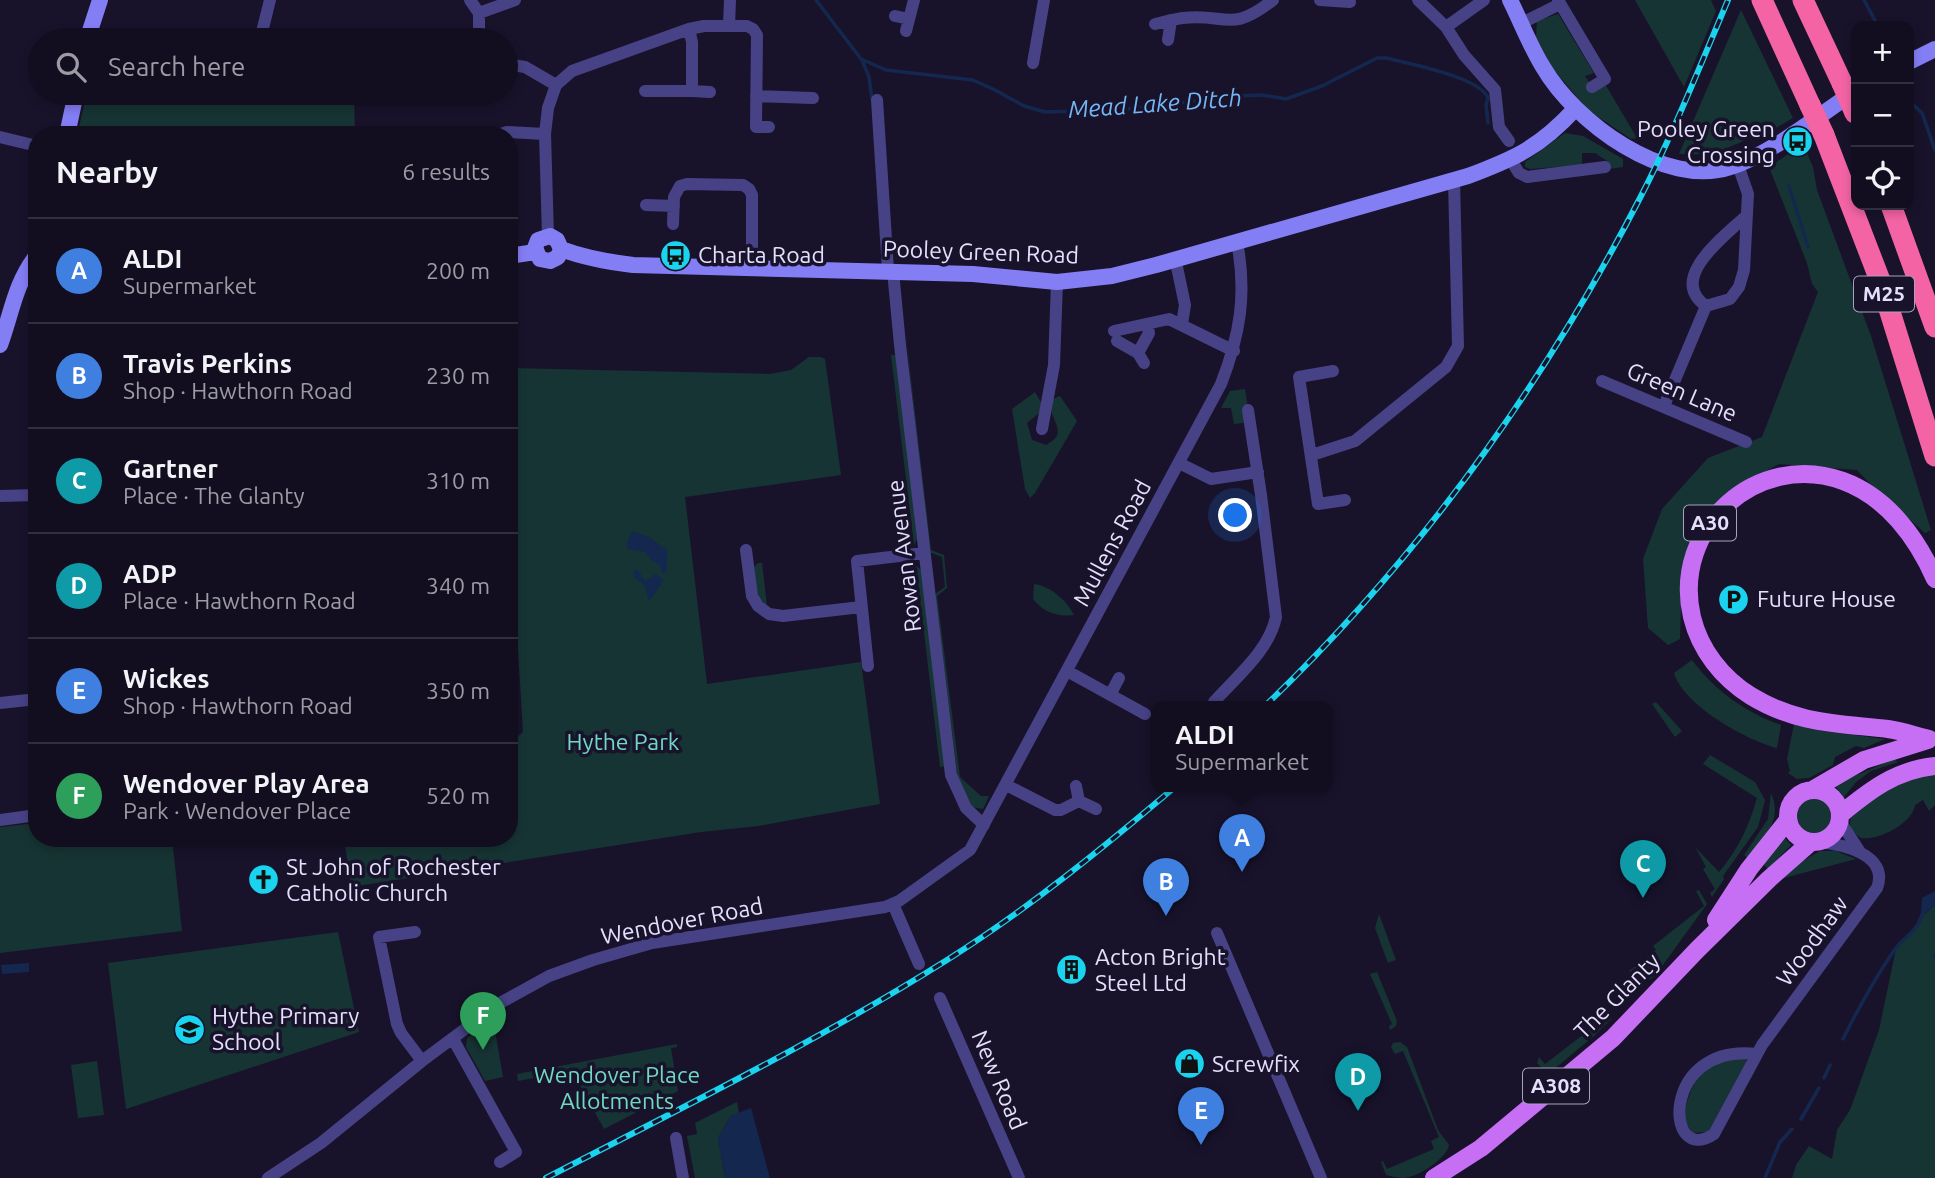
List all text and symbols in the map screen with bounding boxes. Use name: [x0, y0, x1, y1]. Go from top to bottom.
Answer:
map controls: [1851, 21, 1914, 210]
button: +: [1851, 21, 1914, 84]
search box: [28, 28, 518, 105]
icon: search: [52, 48, 90, 86]
text: Search here: [108, 52, 245, 81]
water label: Mead Lake Ditch: [1067, 84, 1243, 123]
button: −: [1851, 84, 1914, 147]
place label: Pooley Green Crossing: [1637, 116, 1775, 167]
bus stop icon: Pooley Green Crossing: [1781, 125, 1815, 159]
button: locate: [1851, 147, 1914, 210]
text: Nearby: [56, 155, 158, 189]
text: 6 results: [402, 159, 490, 184]
street label: Pooley Green Road: [883, 236, 1080, 267]
bus stop icon: Charta Road: [658, 238, 692, 272]
place label: Charta Road: [698, 242, 825, 267]
text: ALDI: [123, 244, 182, 273]
text: A: [71, 258, 87, 283]
text: 200 m: [426, 258, 490, 283]
text: Supermarket: [123, 273, 256, 298]
road number: M25: [1854, 276, 1914, 312]
text: Travis Perkins: [123, 349, 292, 378]
street label: Green Lane: [1623, 357, 1741, 426]
text: B: [71, 363, 87, 388]
text: 230 m: [426, 363, 490, 388]
text: Shop · Hawthorn Road: [123, 378, 353, 403]
text: Gartner: [123, 454, 218, 483]
text: C: [72, 468, 86, 493]
text: 310 m: [426, 468, 490, 493]
street label: Mullens Road: [1068, 475, 1155, 610]
street label: Rowan Avenue: [882, 478, 925, 634]
text: Place · The Glanty: [123, 483, 304, 508]
your location: [1218, 498, 1252, 532]
road number: A30: [1684, 505, 1736, 540]
text: ADP: [123, 559, 177, 588]
text: D: [71, 573, 87, 598]
text: 340 m: [426, 573, 490, 598]
parking icon: Future House: [1717, 582, 1751, 616]
place label: Future House: [1757, 586, 1896, 611]
text: Place · Hawthorn Road: [123, 588, 356, 613]
text: Wickes: [123, 664, 210, 693]
text: E: [72, 678, 86, 703]
text: 350 m: [426, 678, 490, 703]
text: Shop · Hawthorn Road: [123, 693, 353, 718]
popup: [1151, 701, 1333, 792]
text: ALDI: [1175, 720, 1235, 749]
park label: Hythe Park: [567, 729, 680, 754]
text: Supermarket: [1175, 749, 1309, 774]
text: Wendover Play Area: [123, 769, 370, 798]
text: F: [73, 783, 85, 808]
text: 520 m: [426, 783, 490, 808]
text: Park · Wendover Place: [123, 798, 351, 823]
pin: A: [1219, 814, 1265, 872]
pin: C: [1620, 840, 1666, 898]
place label: St John of Rochester Catholic Church: [286, 854, 501, 905]
pin: B: [1143, 858, 1189, 916]
church icon: St John of Rochester Catholic Church: [246, 863, 280, 897]
street label: Woodhaw: [1771, 891, 1852, 990]
street label: Wendover Road: [599, 893, 765, 948]
place label: Acton Bright Steel Ltd: [1095, 944, 1226, 995]
street label: The Glanty: [1569, 948, 1664, 1043]
building icon: Acton Bright Steel Ltd: [1055, 953, 1089, 987]
pin: F: [460, 992, 506, 1050]
place label: Hythe Primary School: [212, 1003, 359, 1054]
school or university icon: Hythe Primary School: [172, 1012, 206, 1046]
street label: New Road: [967, 1026, 1032, 1133]
shop icon: Screwfix: [1172, 1047, 1206, 1081]
place label: Screwfix: [1212, 1051, 1300, 1076]
pin: D: [1335, 1053, 1381, 1111]
park label: Wendover Place Allotments: [534, 1062, 700, 1113]
road number: A308: [1523, 1068, 1589, 1104]
pin: E: [1178, 1087, 1224, 1145]

